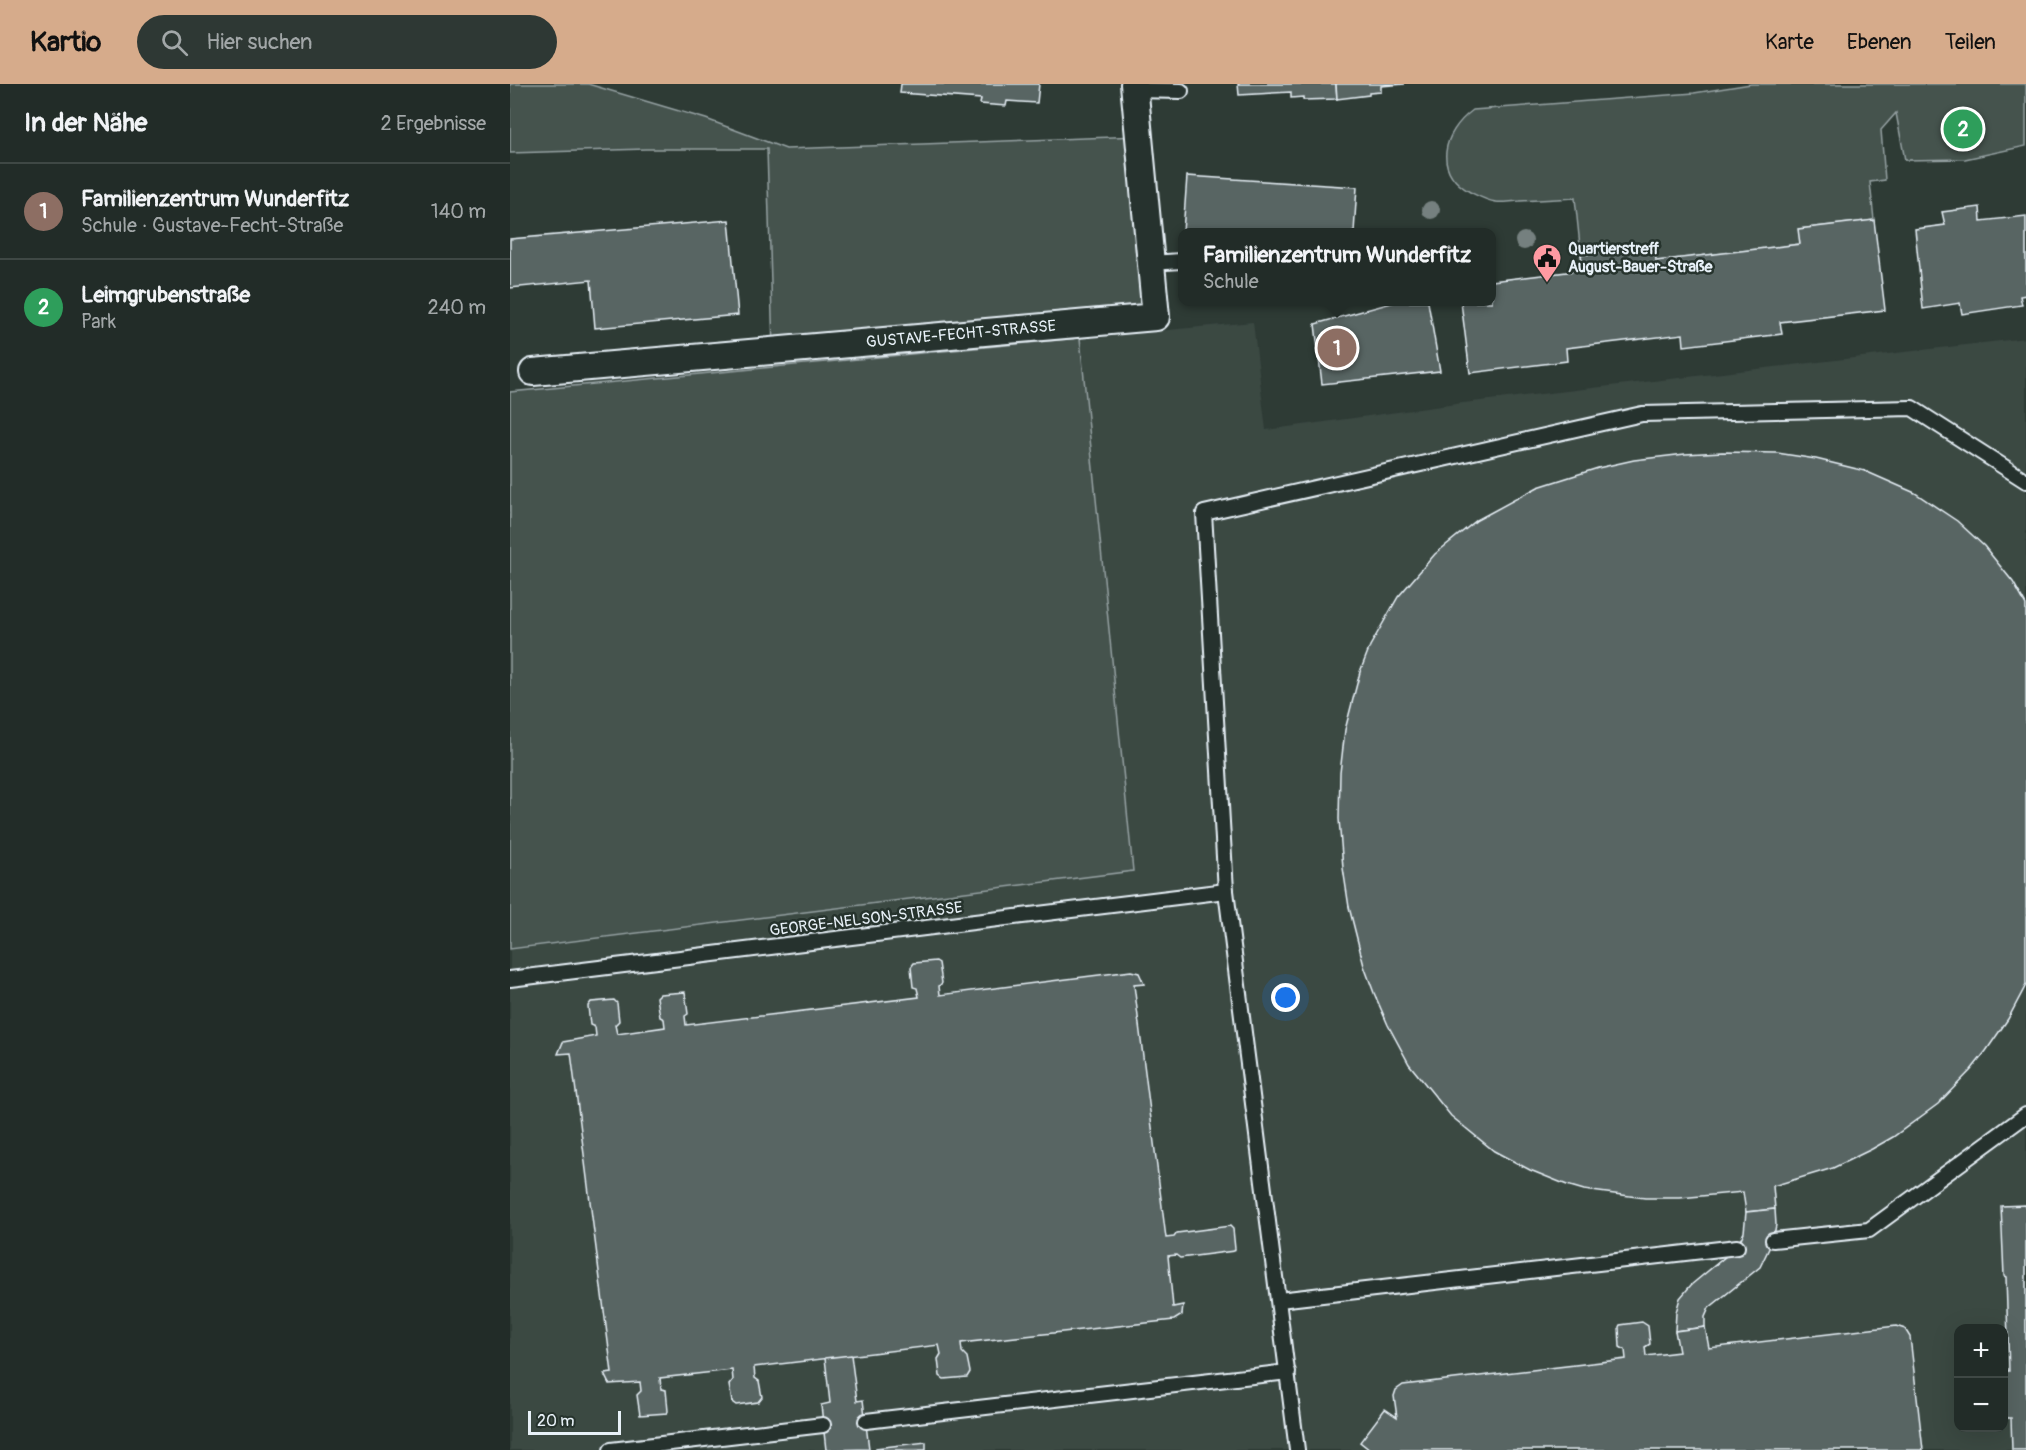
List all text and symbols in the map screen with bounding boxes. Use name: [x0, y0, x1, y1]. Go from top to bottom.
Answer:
search box: [137, 15, 557, 69]
text: Kartio: [30, 25, 101, 60]
icon: search: [158, 26, 191, 59]
text: Hier suchen: [206, 28, 312, 56]
text: Karte: [1765, 29, 1814, 56]
text: Ebenen: [1847, 29, 1912, 56]
text: Teilen: [1945, 29, 1996, 56]
pin: 2: [1944, 106, 1982, 152]
text: In der Nähe: [24, 107, 147, 139]
text: 2 Ergebnisse: [381, 111, 486, 136]
text: Familienzentrum Wunderfitz: [81, 185, 349, 213]
text: 1: [40, 199, 47, 224]
text: 140 m: [431, 199, 486, 224]
text: Schule · Gustave-Fecht-Straße: [81, 213, 343, 238]
popup: [1178, 228, 1496, 306]
place label: Quartierstreff August-Bauer-Straße: [1568, 239, 1714, 277]
text: Familienzentrum Wunderfitz: [1203, 241, 1471, 269]
public building icon: Quartierstreff August-Bauer-Straße: [1531, 242, 1563, 284]
text: Schule: [1203, 269, 1259, 294]
text: Leimgrubenstraße: [81, 281, 250, 309]
text: 2: [38, 295, 49, 320]
text: 240 m: [427, 295, 486, 320]
text: Park: [81, 309, 116, 334]
street label: GUSTAVE-FECHT-STRASSE: [865, 316, 1057, 352]
pin: 1: [1318, 326, 1356, 370]
street label: GEORGE-NELSON-STRASSE: [768, 897, 964, 941]
your location: [1271, 983, 1300, 1012]
map controls: [1954, 1324, 2008, 1432]
button: +: [1954, 1324, 2008, 1378]
button: −: [1954, 1378, 2008, 1432]
scale bar: [528, 1408, 621, 1436]
text: 20 m: [537, 1411, 575, 1431]

